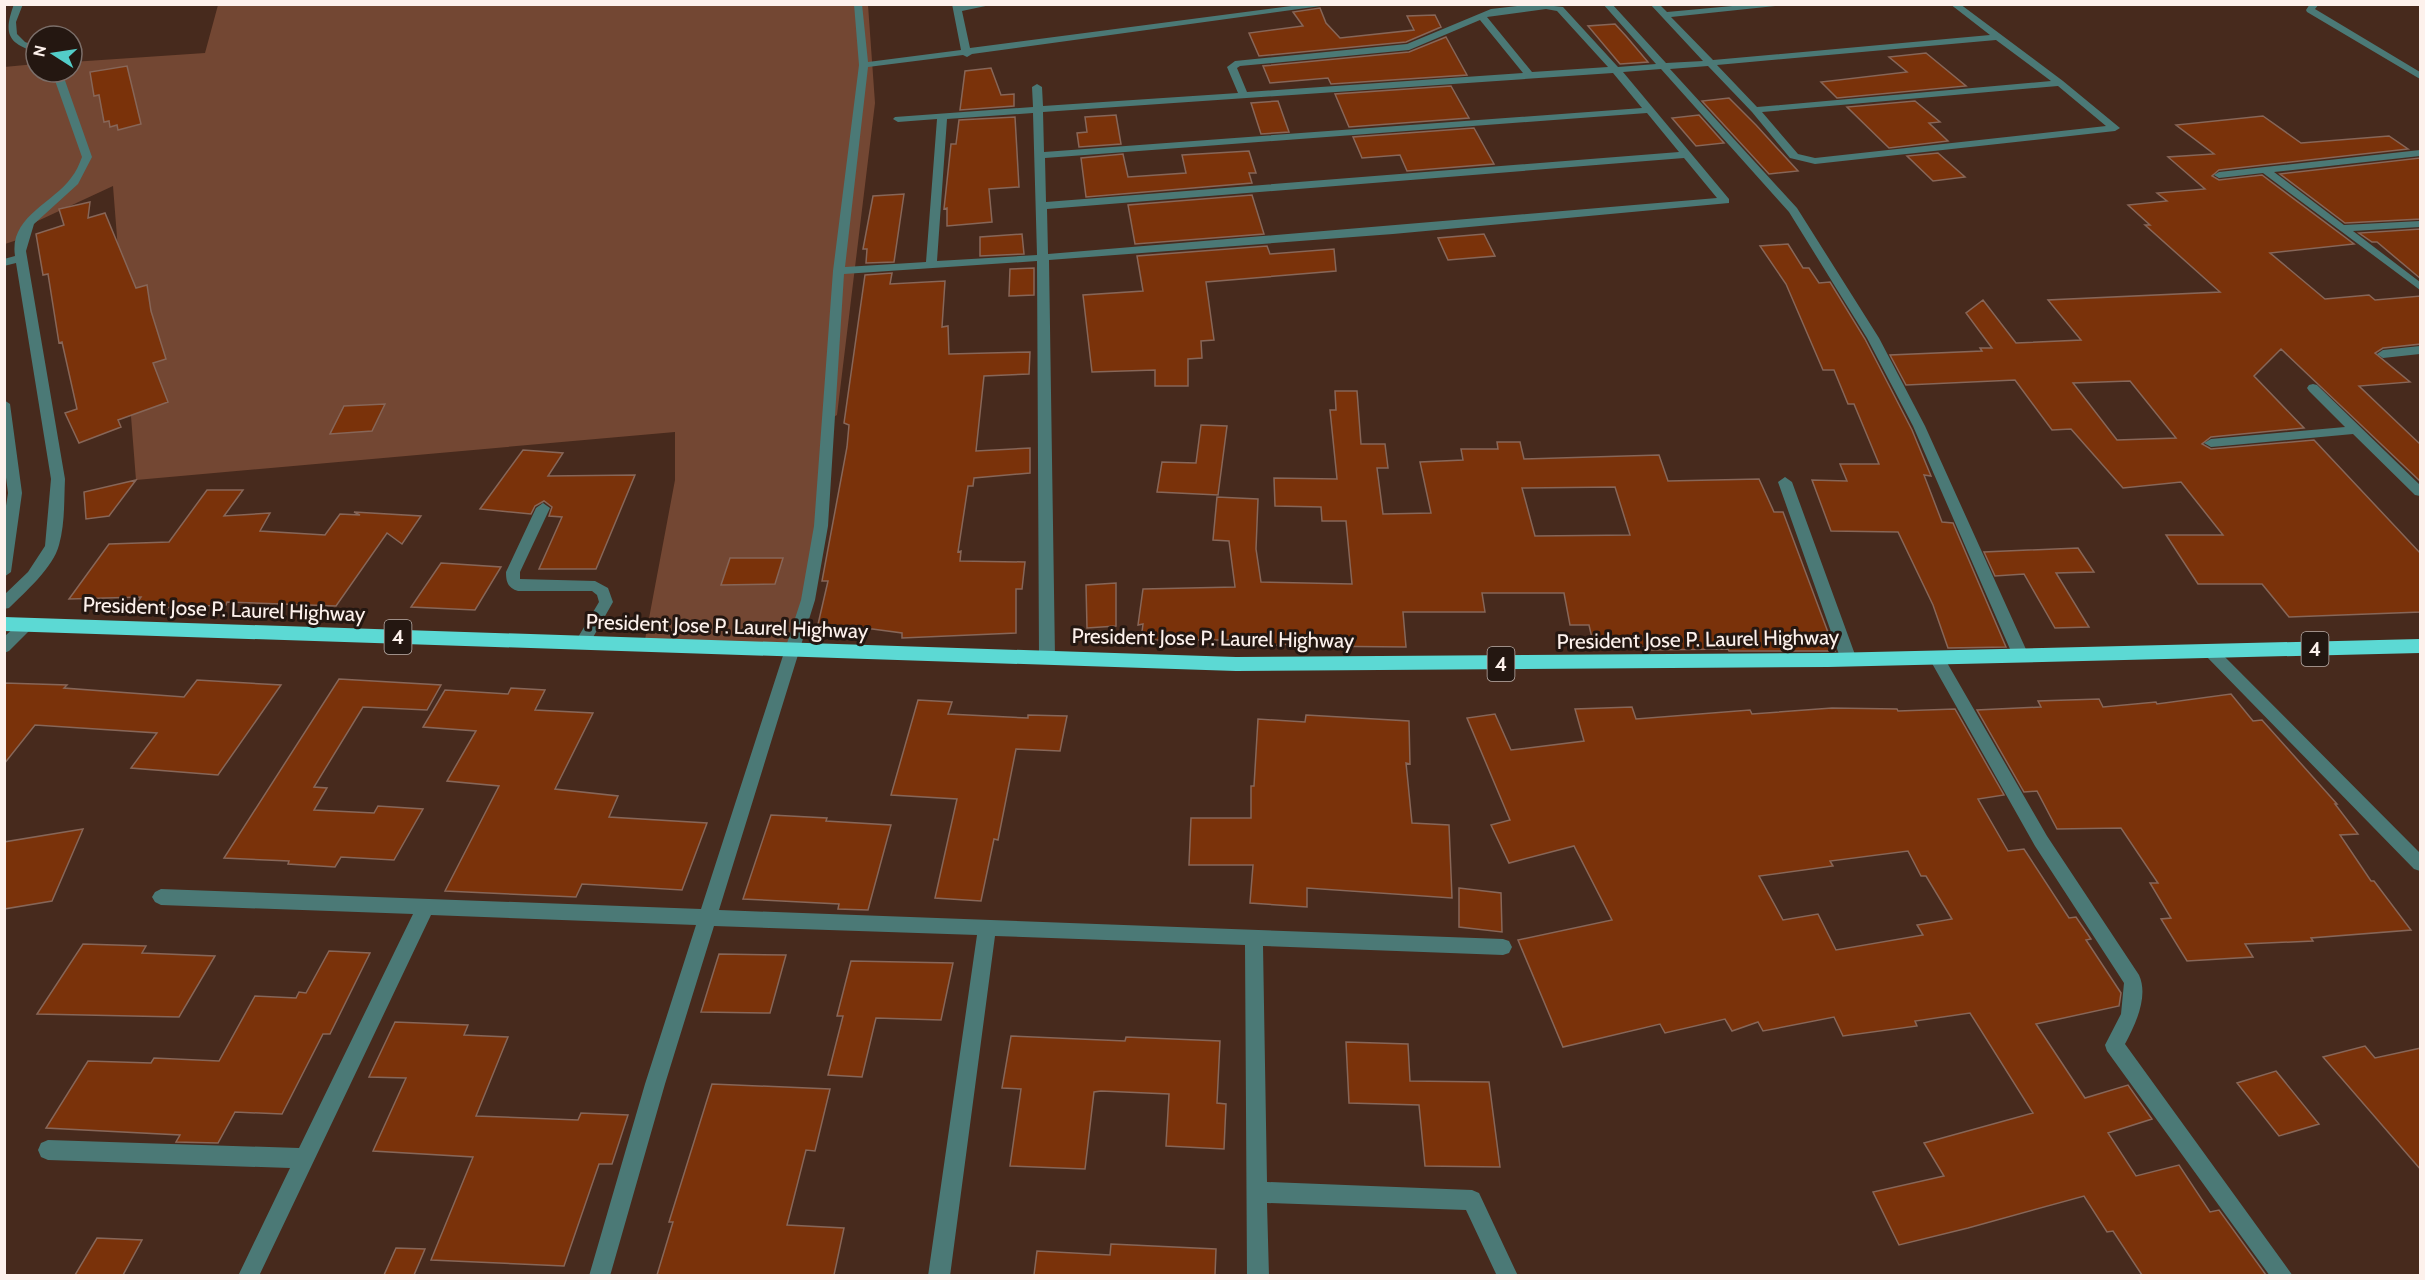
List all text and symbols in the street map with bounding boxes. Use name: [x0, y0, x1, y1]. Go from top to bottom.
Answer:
north arrow: [24, 24, 84, 84]
text: N: [29, 43, 50, 58]
street label: President Jose P. Laurel Highway: [82, 592, 366, 626]
street label: President Jose P. Laurel Highway: [585, 609, 869, 643]
road number: 4: [384, 620, 412, 654]
street label: President Jose P. Laurel Highway: [1071, 623, 1355, 653]
street label: President Jose P. Laurel Highway: [1556, 624, 1840, 654]
road number: 4: [2302, 632, 2328, 666]
road number: 4: [1488, 647, 1514, 681]

